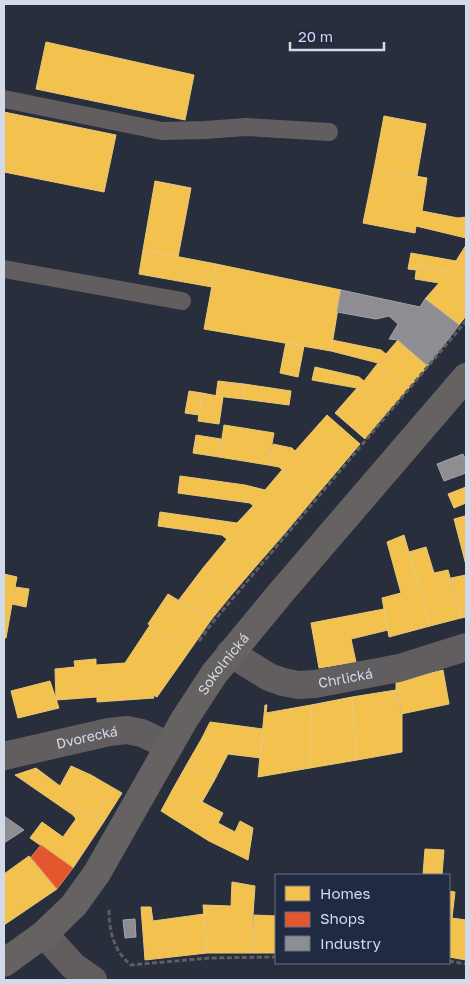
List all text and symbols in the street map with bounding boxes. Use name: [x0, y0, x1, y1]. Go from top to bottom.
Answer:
scale bar: [290, 20, 384, 52]
text: 20 m: [298, 27, 333, 45]
street label: Sokolnická: [194, 629, 252, 698]
street label: Chrlická: [317, 664, 374, 691]
street label: Dvorecká: [54, 722, 118, 752]
legend: [275, 874, 450, 964]
text: Homes: [320, 884, 370, 902]
text: Shops: [320, 909, 365, 927]
text: Industry: [320, 934, 381, 952]

